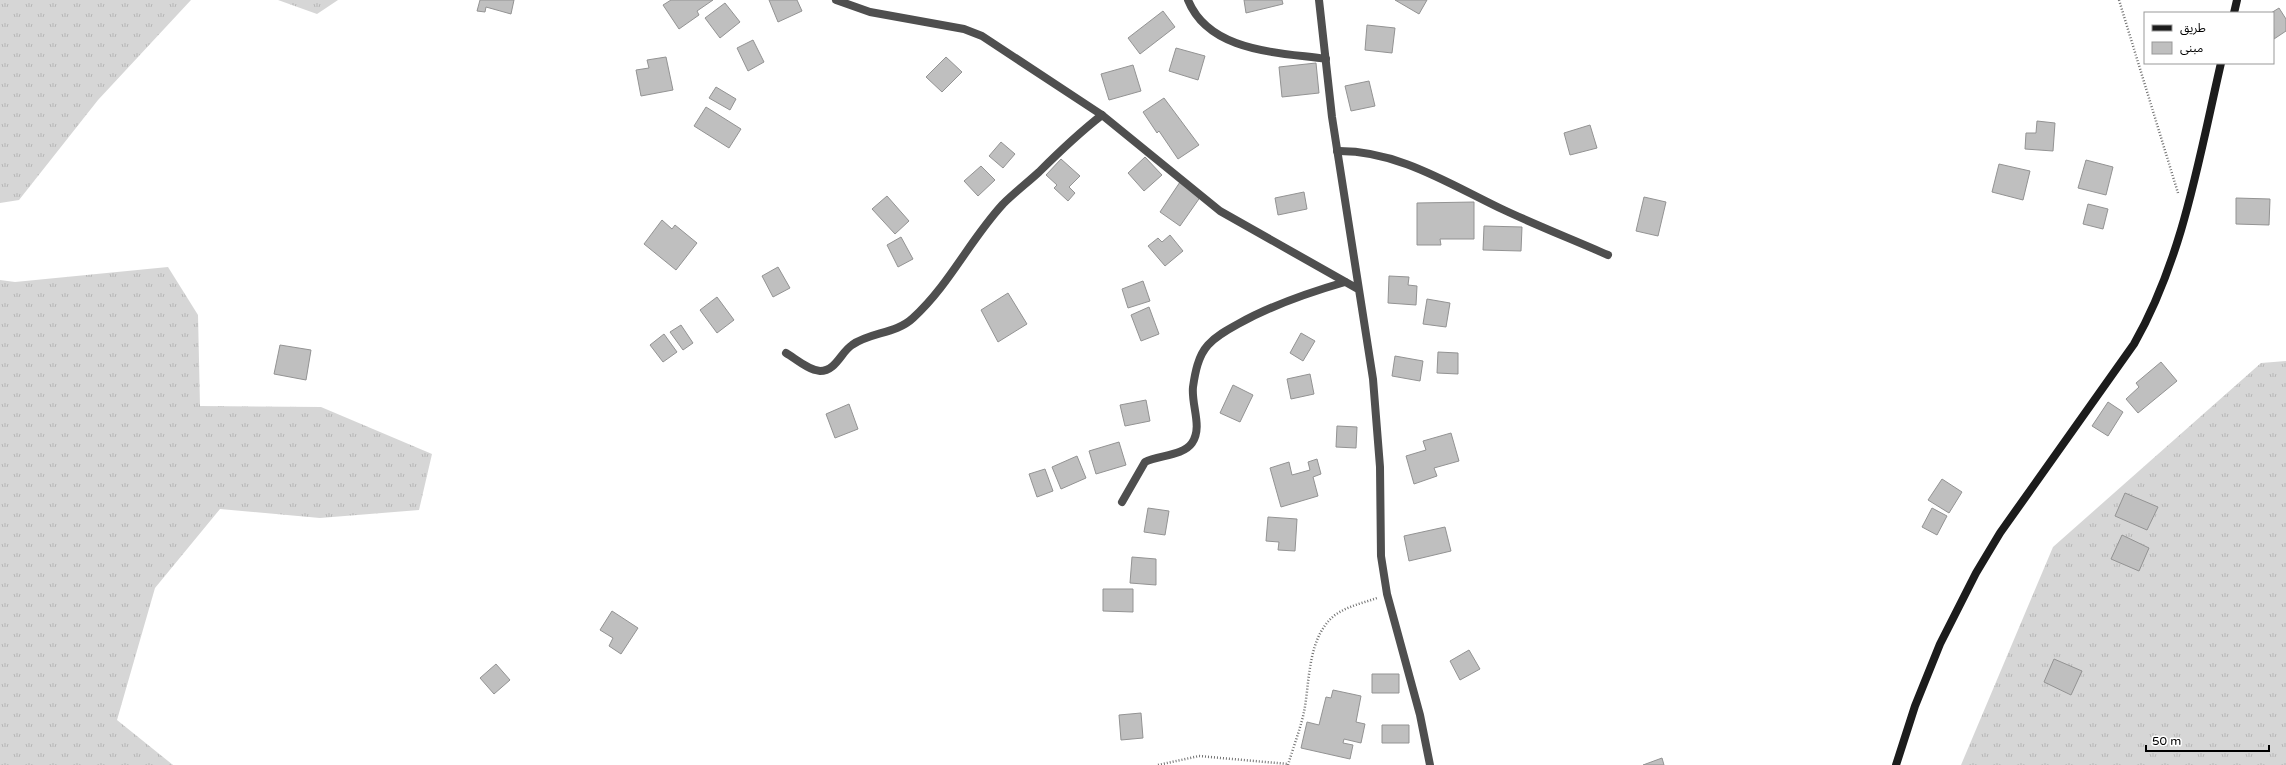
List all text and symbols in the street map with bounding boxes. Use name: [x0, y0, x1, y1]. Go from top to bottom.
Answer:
legend: [2144, 12, 2274, 64]
text: طريق: [2180, 21, 2206, 36]
text: مبنى: [2180, 41, 2203, 55]
scale bar: [2146, 727, 2269, 753]
text: 50 m: [2152, 734, 2181, 748]

